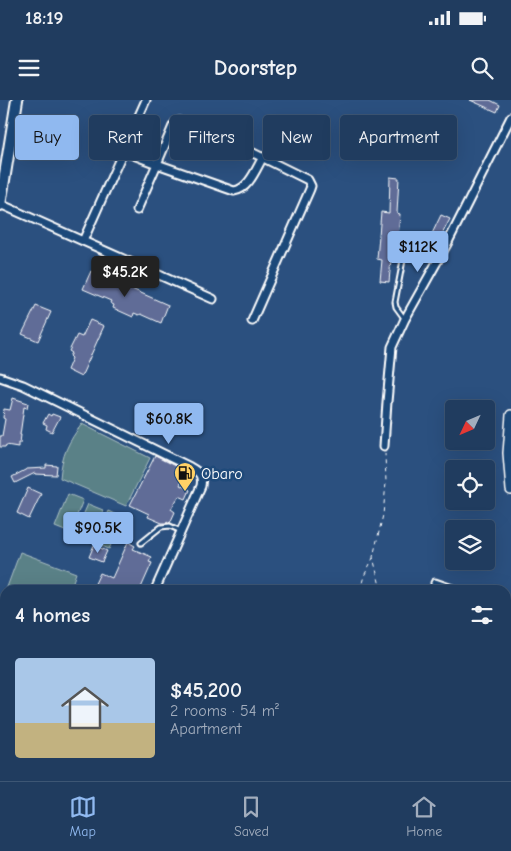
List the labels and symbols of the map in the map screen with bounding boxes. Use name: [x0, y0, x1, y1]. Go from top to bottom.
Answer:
pin: $112K: [383, 230, 453, 273]
pin: $45.2K: [84, 256, 166, 298]
north arrow: [445, 400, 495, 450]
pin: $60.8K: [128, 402, 210, 445]
fuel station icon: Obaro: [173, 461, 197, 492]
place label: Obaro: [201, 465, 243, 483]
pin: $90.5K: [57, 512, 139, 554]

